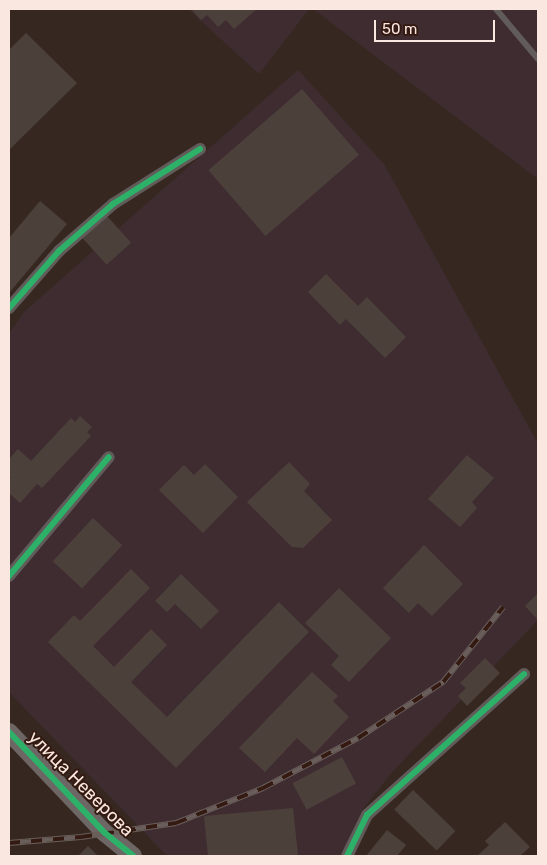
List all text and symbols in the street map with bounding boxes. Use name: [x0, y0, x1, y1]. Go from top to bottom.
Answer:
scale bar: [377, 10, 498, 42]
text: 50 m: [382, 20, 417, 38]
street label: улица Неверова: [24, 727, 138, 841]

